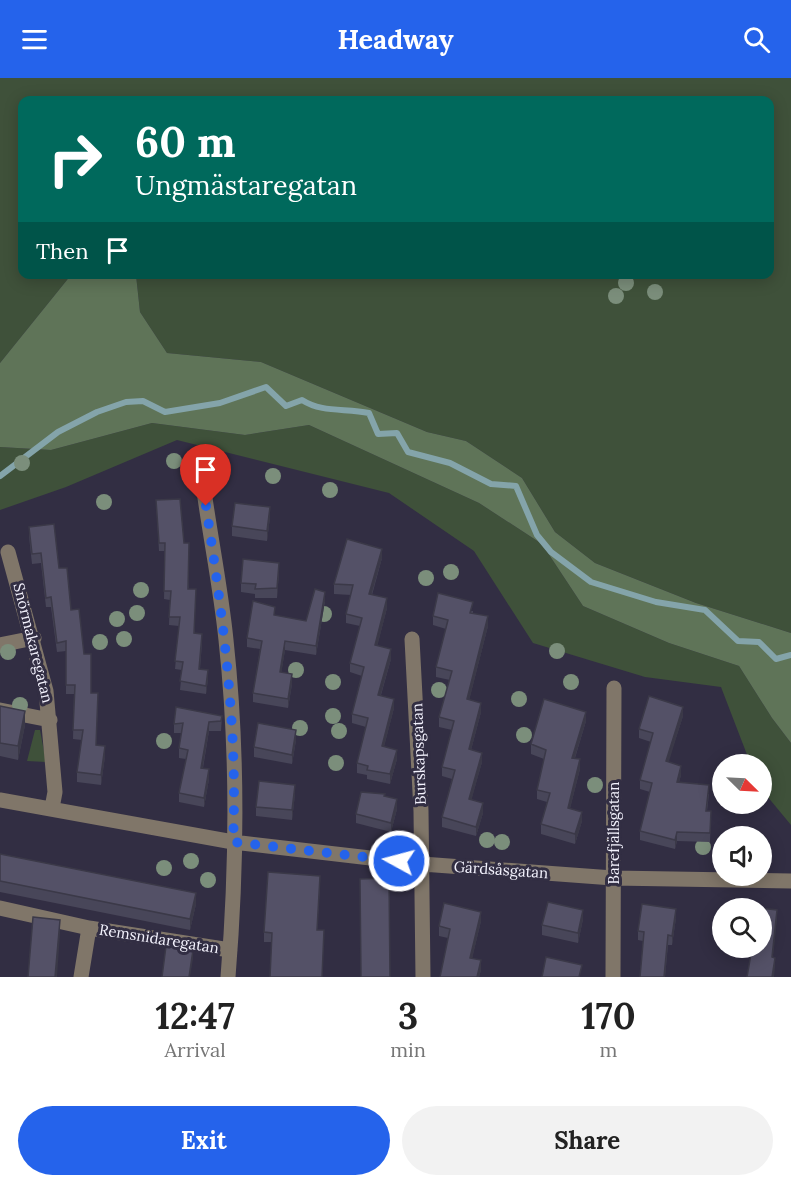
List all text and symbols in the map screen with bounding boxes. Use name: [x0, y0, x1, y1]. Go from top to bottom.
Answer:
text: Headway: [337, 22, 454, 56]
icon: menu: [18, 23, 51, 56]
icon: search: [740, 23, 773, 56]
text: 60 m: [135, 115, 236, 169]
icon: right: [36, 120, 114, 198]
text: Ungmästaregatan: [135, 168, 357, 202]
icon: arrive: [101, 234, 134, 267]
text: Then: [36, 237, 89, 265]
pin: [180, 444, 231, 506]
icon: arrive: [189, 453, 222, 486]
street label: Snörmakaregatan: [9, 581, 58, 705]
street label: Burskapsgatan: [407, 703, 430, 805]
north arrow: [712, 754, 772, 814]
map controls: [712, 754, 772, 958]
street label: Barefjällsgatan: [604, 782, 623, 884]
button: sound: [712, 826, 772, 886]
position arrow: [367, 829, 431, 893]
street label: Gärdsåsgatan: [453, 857, 549, 882]
button: search: [712, 898, 772, 958]
street label: Remsnidaregatan: [98, 920, 220, 957]
text: 12:47: [155, 993, 235, 1039]
text: 3: [398, 993, 418, 1039]
text: 170: [581, 993, 636, 1039]
text: Arrival: [165, 1037, 226, 1062]
text: min: [390, 1037, 426, 1062]
text: m: [599, 1037, 617, 1062]
button: Exit: [18, 1106, 390, 1175]
button: Share: [402, 1106, 773, 1175]

